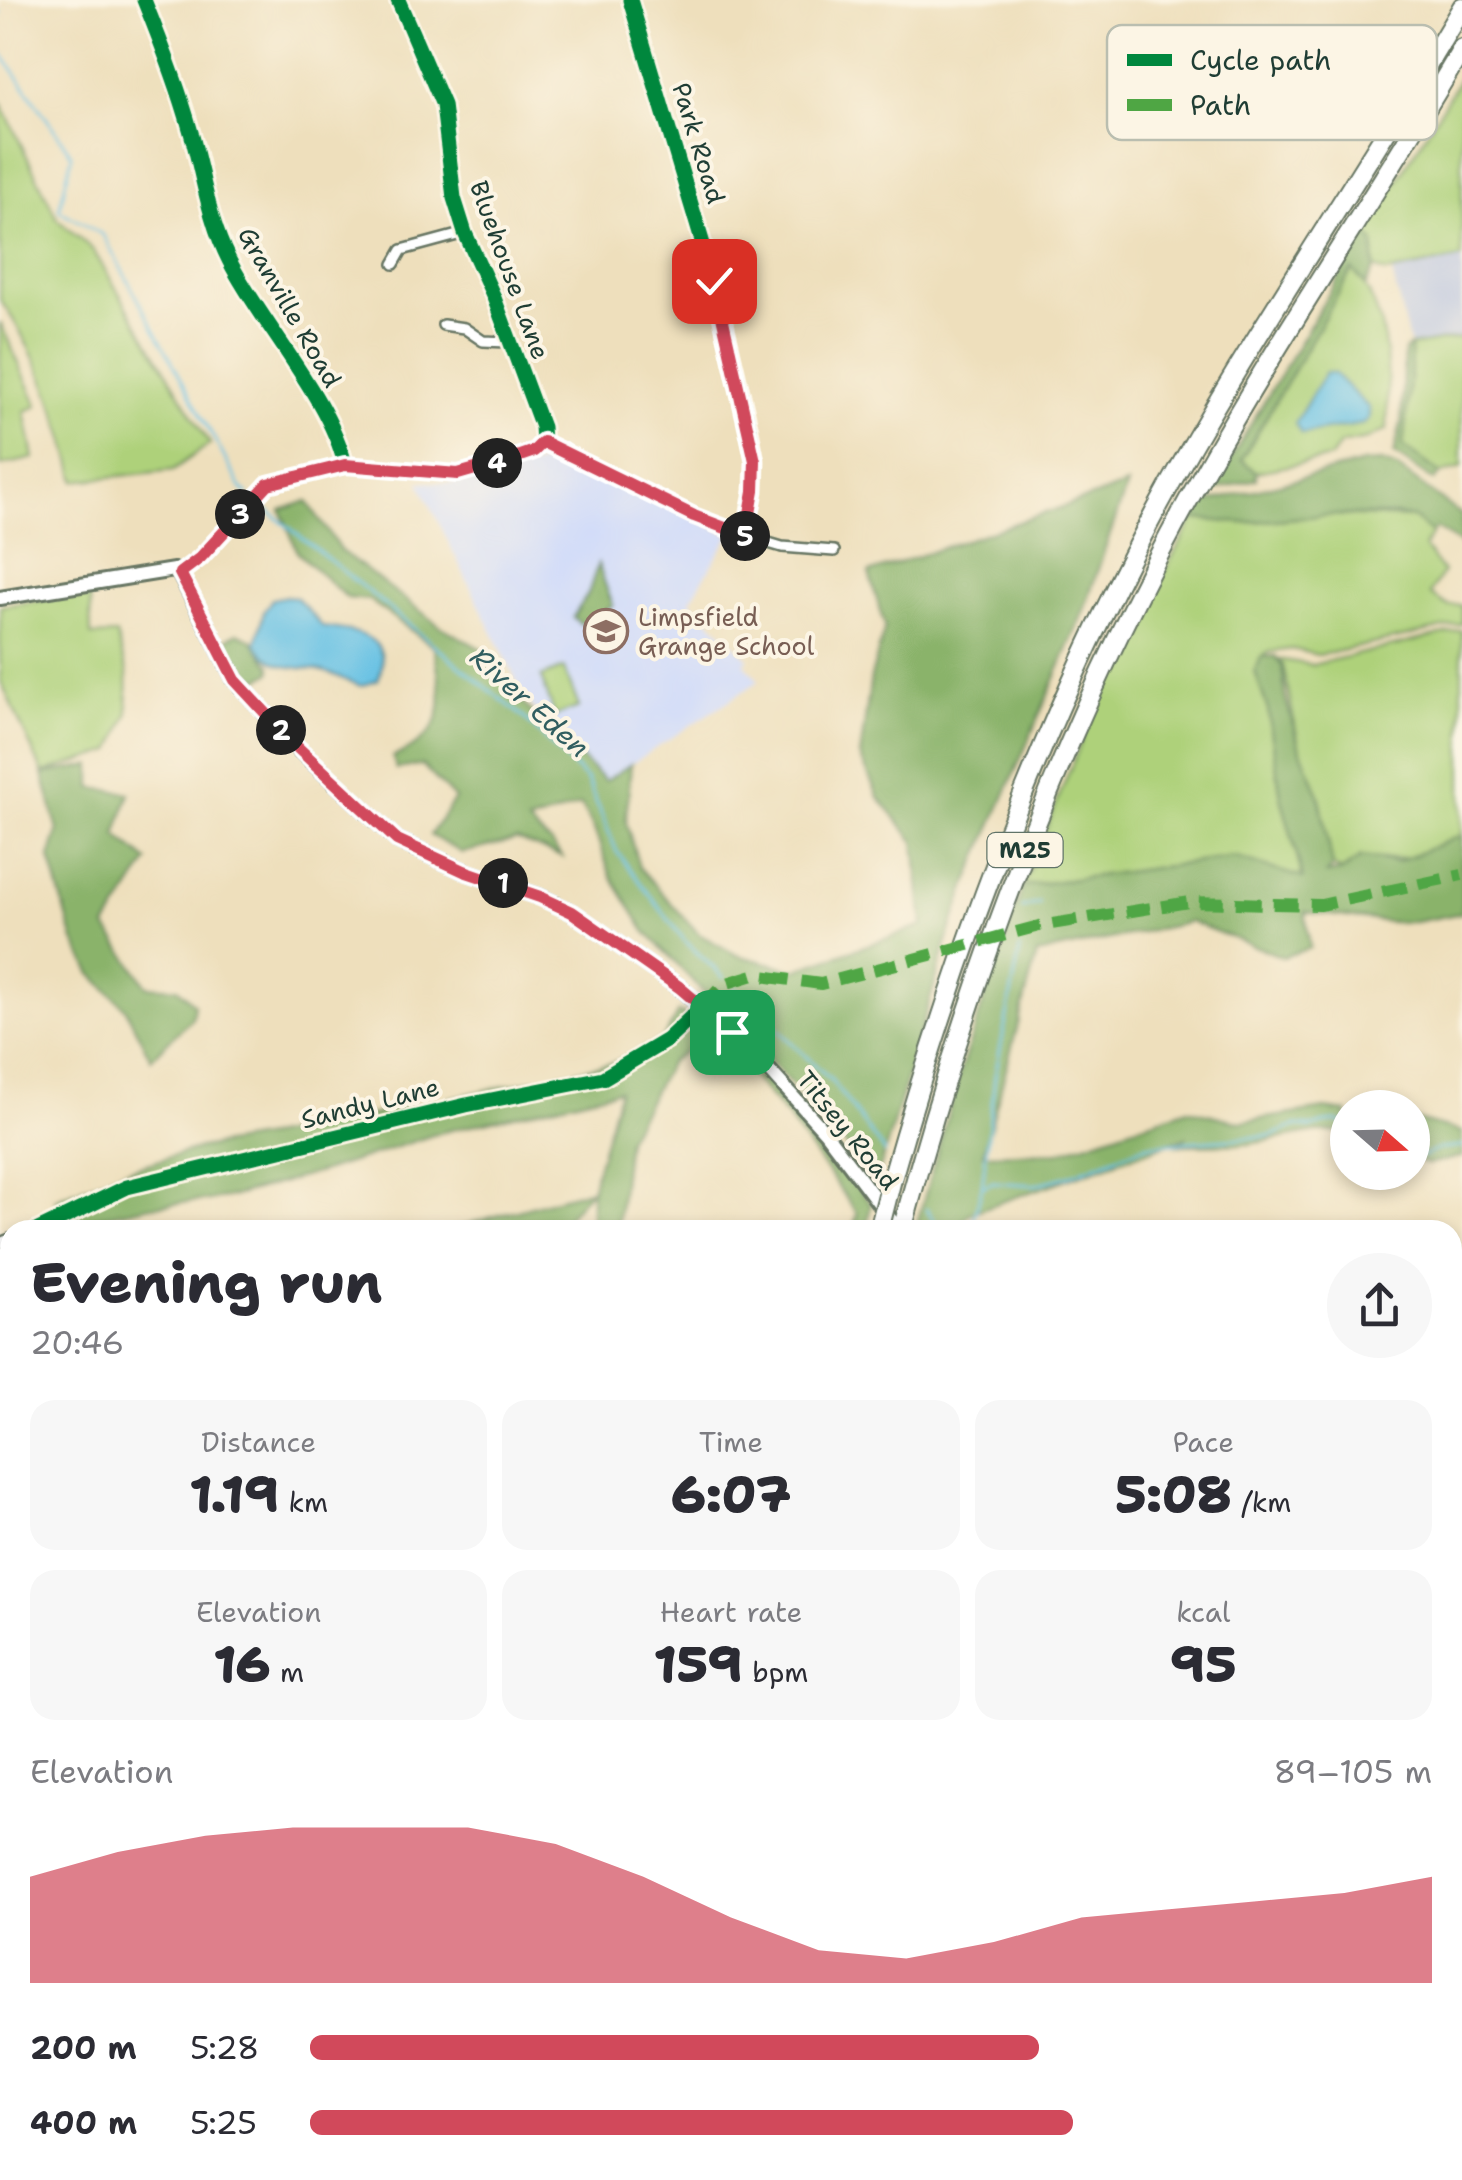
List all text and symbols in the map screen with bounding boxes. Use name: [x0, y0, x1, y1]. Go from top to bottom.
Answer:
legend: [1107, 25, 1437, 140]
text: Cycle path: [1190, 41, 1332, 79]
street label: Park Road: [664, 78, 734, 208]
text: Path: [1190, 86, 1251, 124]
street label: Bluehouse Lane: [462, 176, 558, 364]
street label: Granville Road: [230, 221, 350, 394]
pin: [672, 239, 757, 324]
icon: check: [687, 254, 742, 309]
pin: 4: [472, 438, 522, 488]
text: 4: [487, 444, 507, 482]
pin: 3: [215, 489, 265, 539]
text: 3: [230, 495, 250, 533]
pin: 5: [720, 511, 770, 561]
text: 5: [736, 517, 754, 555]
place label: Limpsfield Grange School: [638, 600, 815, 663]
school or university icon: Limpsfield Grange School: [583, 608, 629, 654]
water label: River Eden: [462, 638, 598, 766]
pin: 2: [256, 705, 306, 755]
text: 2: [271, 711, 291, 749]
road number: M25: [988, 833, 1062, 867]
pin: 1: [478, 858, 528, 908]
text: 1: [497, 864, 509, 902]
pin: [690, 990, 775, 1075]
icon: arrive: [705, 1005, 760, 1060]
street label: Titsey Road: [789, 1063, 907, 1197]
street label: Sandy Lane: [297, 1069, 443, 1137]
north arrow: [1330, 1090, 1430, 1190]
map controls: [1330, 1090, 1430, 1190]
text: Evening run: [30, 1246, 382, 1320]
button: share: [1327, 1253, 1432, 1358]
text: 20:46: [30, 1321, 124, 1364]
text: Distance: [201, 1423, 316, 1461]
text: Time: [699, 1423, 763, 1461]
text: Pace: [1173, 1423, 1234, 1461]
text: 1.19: [189, 1461, 279, 1528]
text: 6:07: [671, 1461, 791, 1528]
text: 5:08: [1115, 1461, 1232, 1528]
text: km: [279, 1483, 328, 1521]
text: /km: [1232, 1483, 1291, 1521]
text: Elevation: [196, 1593, 321, 1631]
text: Heart rate: [660, 1593, 802, 1631]
text: kcal: [1176, 1593, 1231, 1631]
text: 16: [213, 1631, 271, 1698]
text: 159: [654, 1631, 743, 1698]
text: 95: [1170, 1631, 1237, 1698]
text: m: [271, 1653, 304, 1691]
text: bpm: [743, 1653, 808, 1691]
text: Elevation: [30, 1750, 173, 1793]
text: 89–105 m: [1274, 1750, 1432, 1793]
text: 200 m: [30, 2026, 137, 2069]
text: 5:28: [190, 2026, 259, 2069]
text: 400 m: [30, 2101, 137, 2144]
text: 5:25: [190, 2101, 257, 2144]

